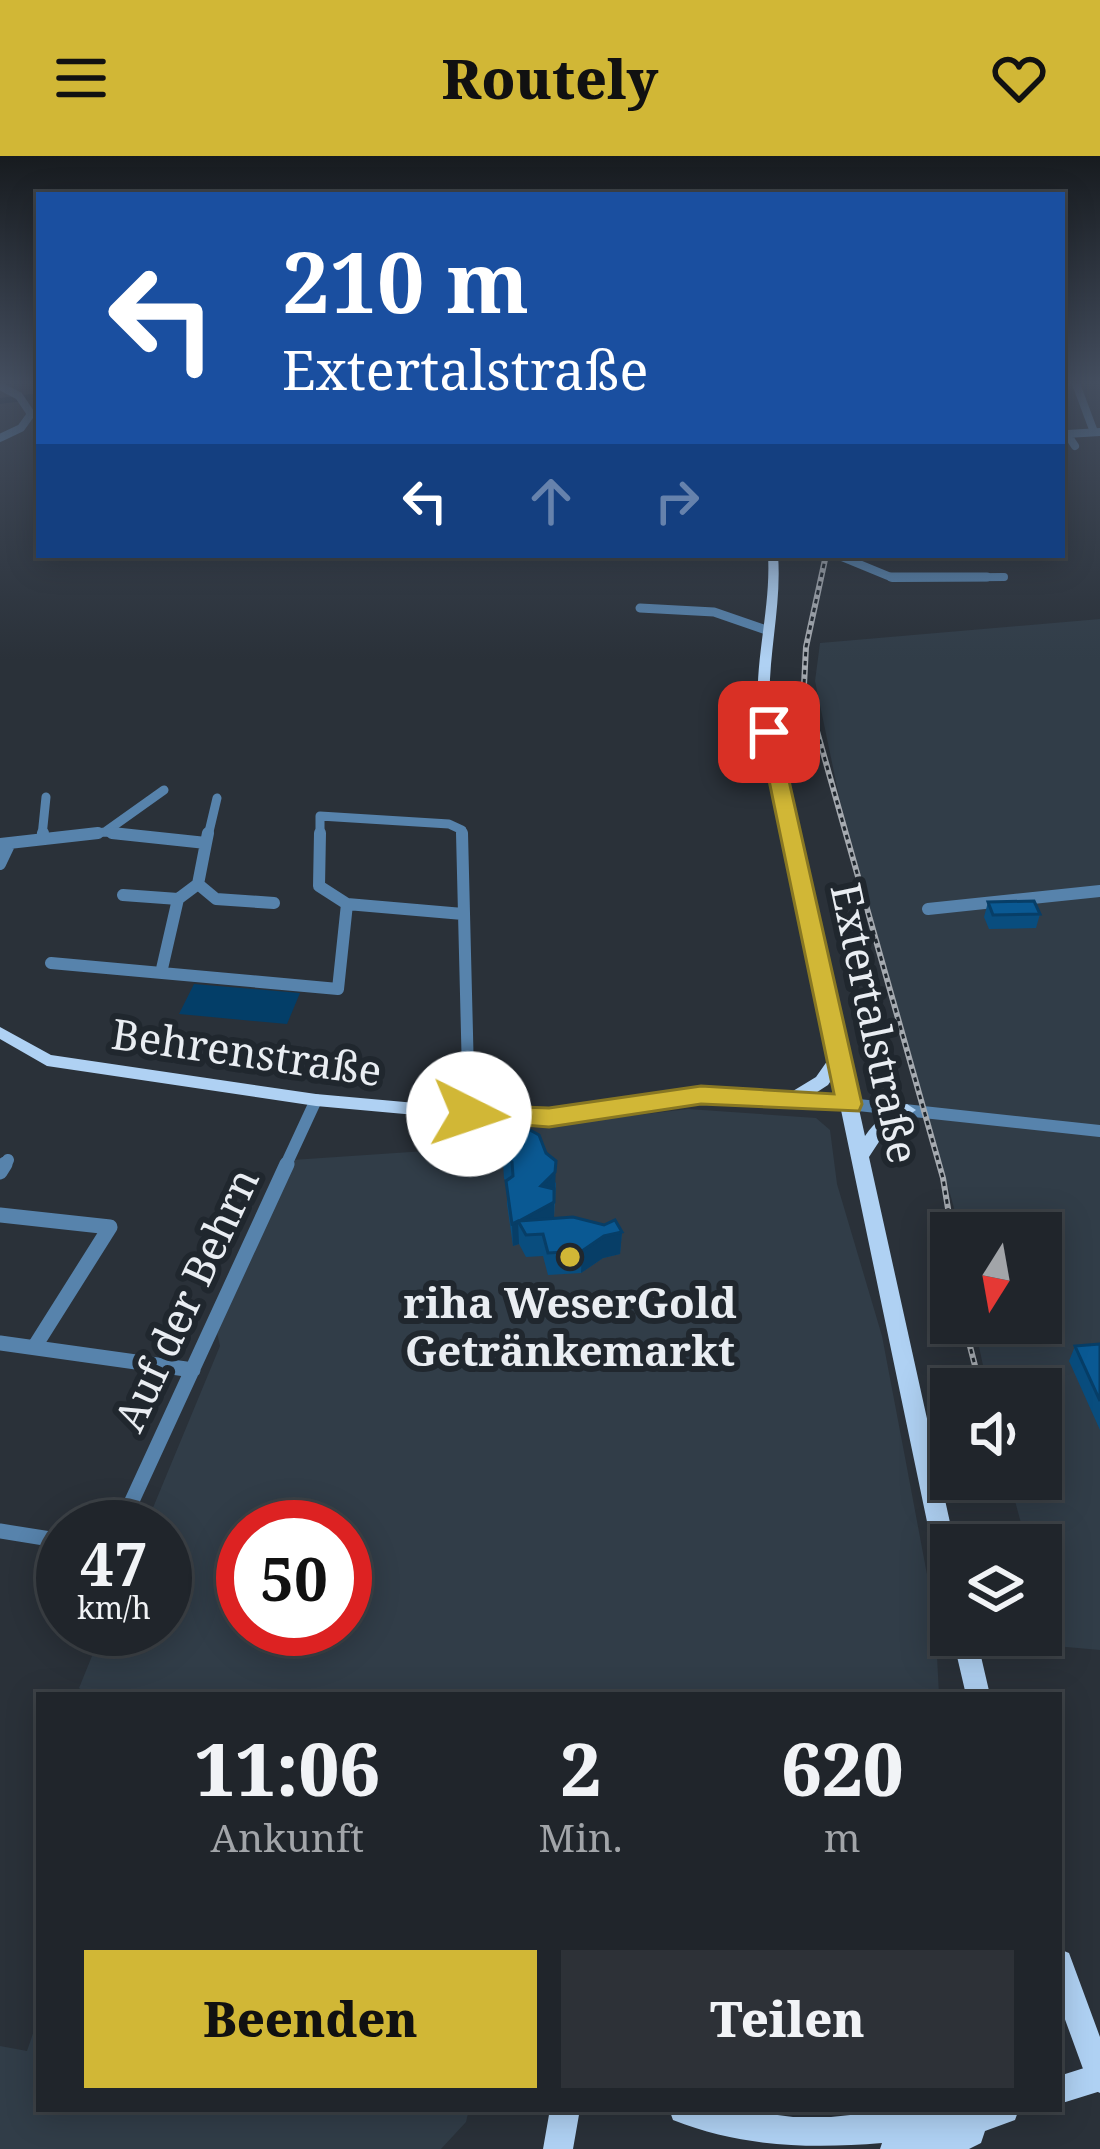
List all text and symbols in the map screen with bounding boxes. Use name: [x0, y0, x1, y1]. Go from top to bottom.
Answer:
text: Routely: [442, 41, 658, 115]
icon: menu: [48, 45, 114, 111]
icon: heart: [986, 45, 1052, 111]
text: 210 m: [282, 223, 529, 338]
icon: left: [84, 240, 240, 396]
text: Extertalstraße: [282, 332, 648, 406]
icon: left: [392, 468, 458, 534]
icon: ahead: [518, 468, 584, 534]
icon: right: [644, 468, 710, 534]
pin: [718, 681, 820, 783]
icon: arrive: [736, 699, 802, 765]
street label: Extertalstraße: [819, 878, 933, 1168]
street label: Behrenstraße: [108, 1004, 386, 1098]
position arrow: [406, 1051, 532, 1177]
street label: Auf der Behrn: [99, 1158, 271, 1440]
north arrow: [930, 1212, 1062, 1344]
map controls: [930, 1212, 1062, 1656]
marker: riha WeserGold Getränkemarkt: [557, 1244, 583, 1270]
place label: riha WeserGold Getränkemarkt: [403, 1273, 737, 1378]
button: sound: [930, 1368, 1062, 1500]
speed limit sign: 50: [216, 1500, 372, 1656]
text: 47: [80, 1522, 148, 1604]
button: layers: [930, 1524, 1062, 1656]
text: km/h: [77, 1587, 151, 1628]
text: 11:06: [194, 1719, 380, 1817]
text: 2: [560, 1719, 601, 1817]
text: 620: [781, 1719, 904, 1817]
text: Ankunft: [211, 1810, 364, 1863]
text: Min.: [539, 1810, 623, 1863]
text: m: [824, 1810, 861, 1863]
button: Beenden: [84, 1950, 537, 2088]
button: Teilen: [561, 1950, 1014, 2088]

